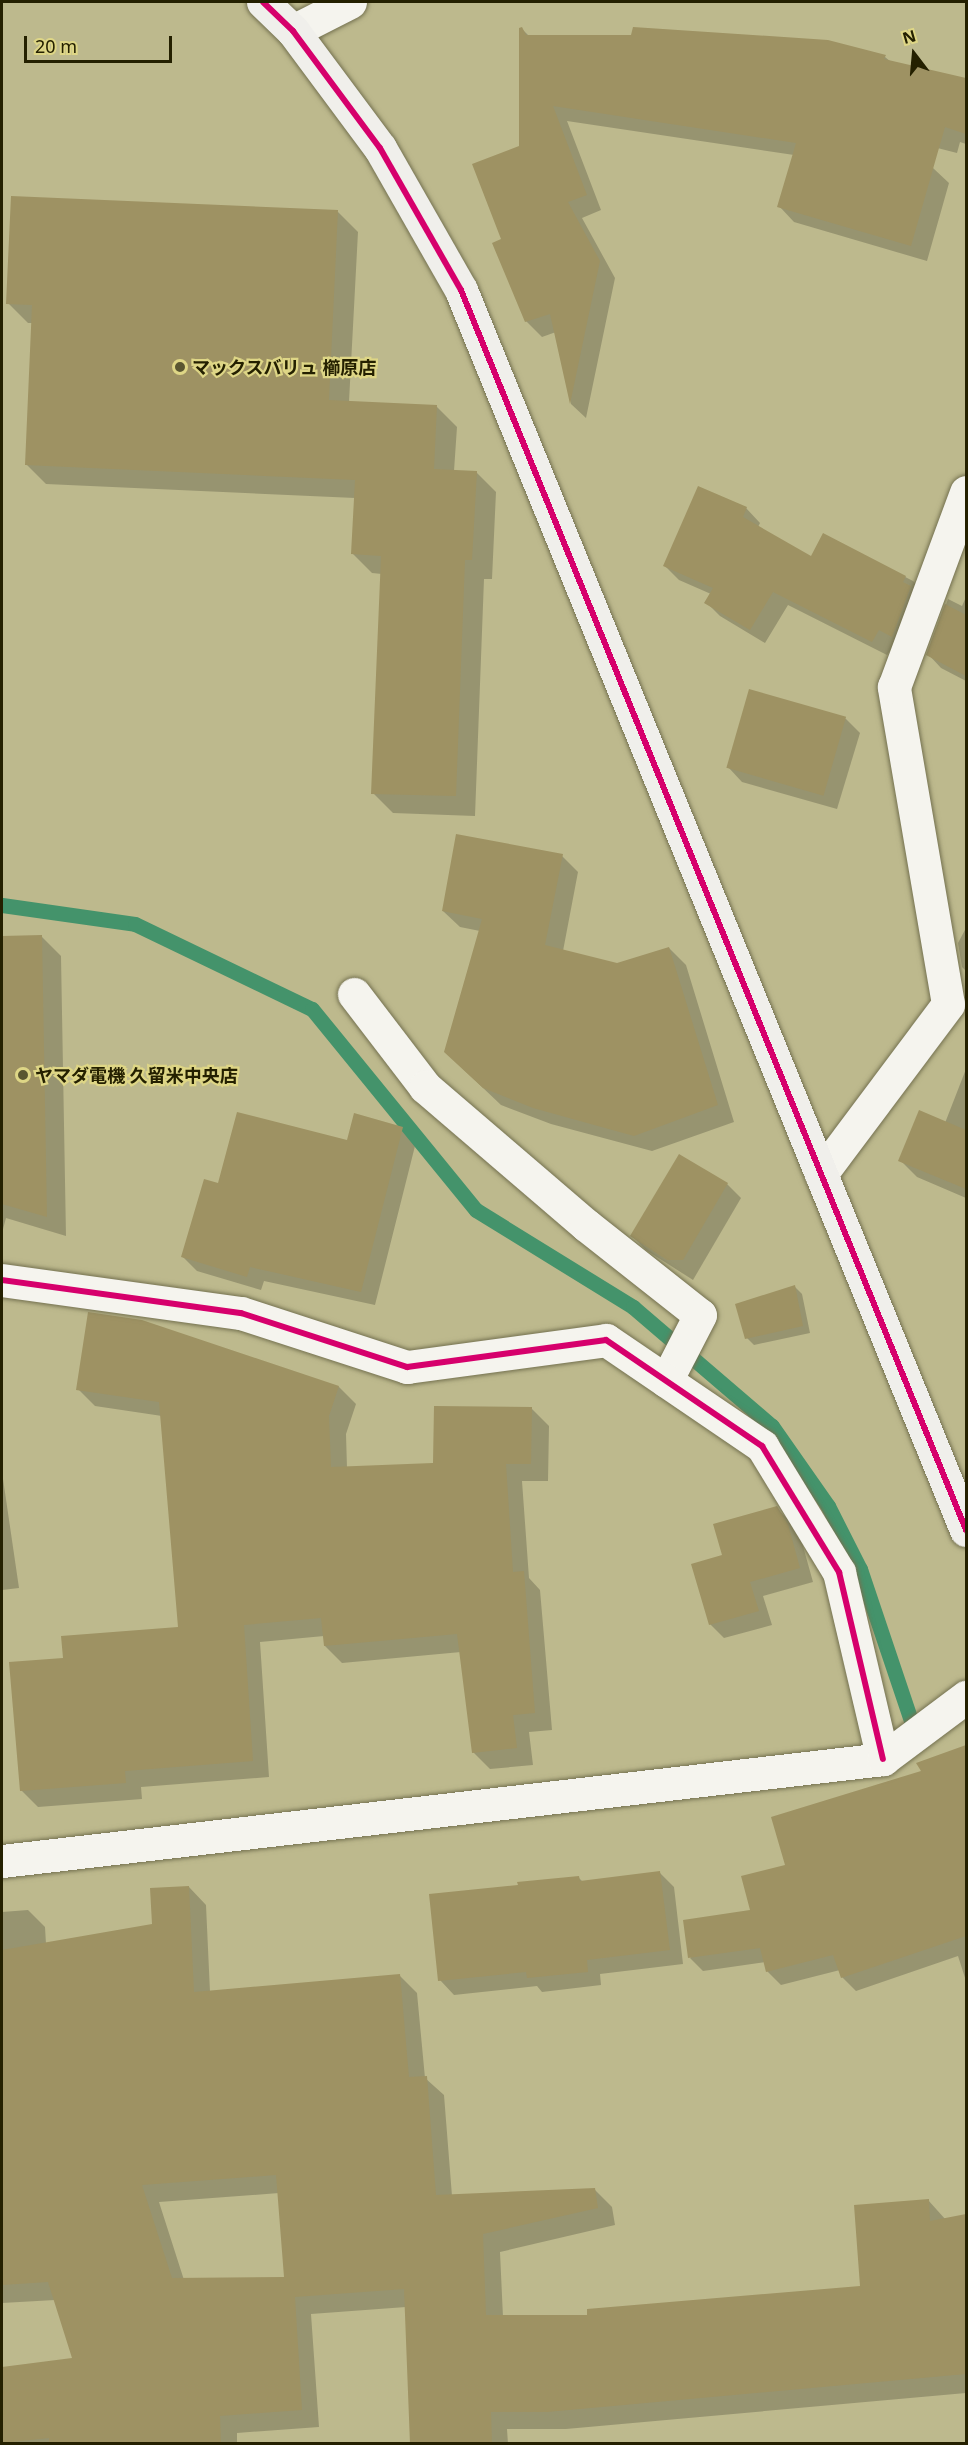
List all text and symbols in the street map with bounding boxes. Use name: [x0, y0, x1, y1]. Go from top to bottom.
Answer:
scale bar: [27, 24, 176, 62]
north arrow: [884, 24, 944, 84]
text: N: [900, 24, 918, 49]
text: 20 m: [35, 34, 77, 58]
place label: マックスバリュ 櫛原店: [192, 356, 377, 378]
marker: マックスバリュ 櫛原店: [173, 360, 187, 374]
place label: ヤマダ電機 久留米中央店: [35, 1064, 238, 1086]
marker: ヤマダ電機 久留米中央店: [16, 1068, 30, 1082]

